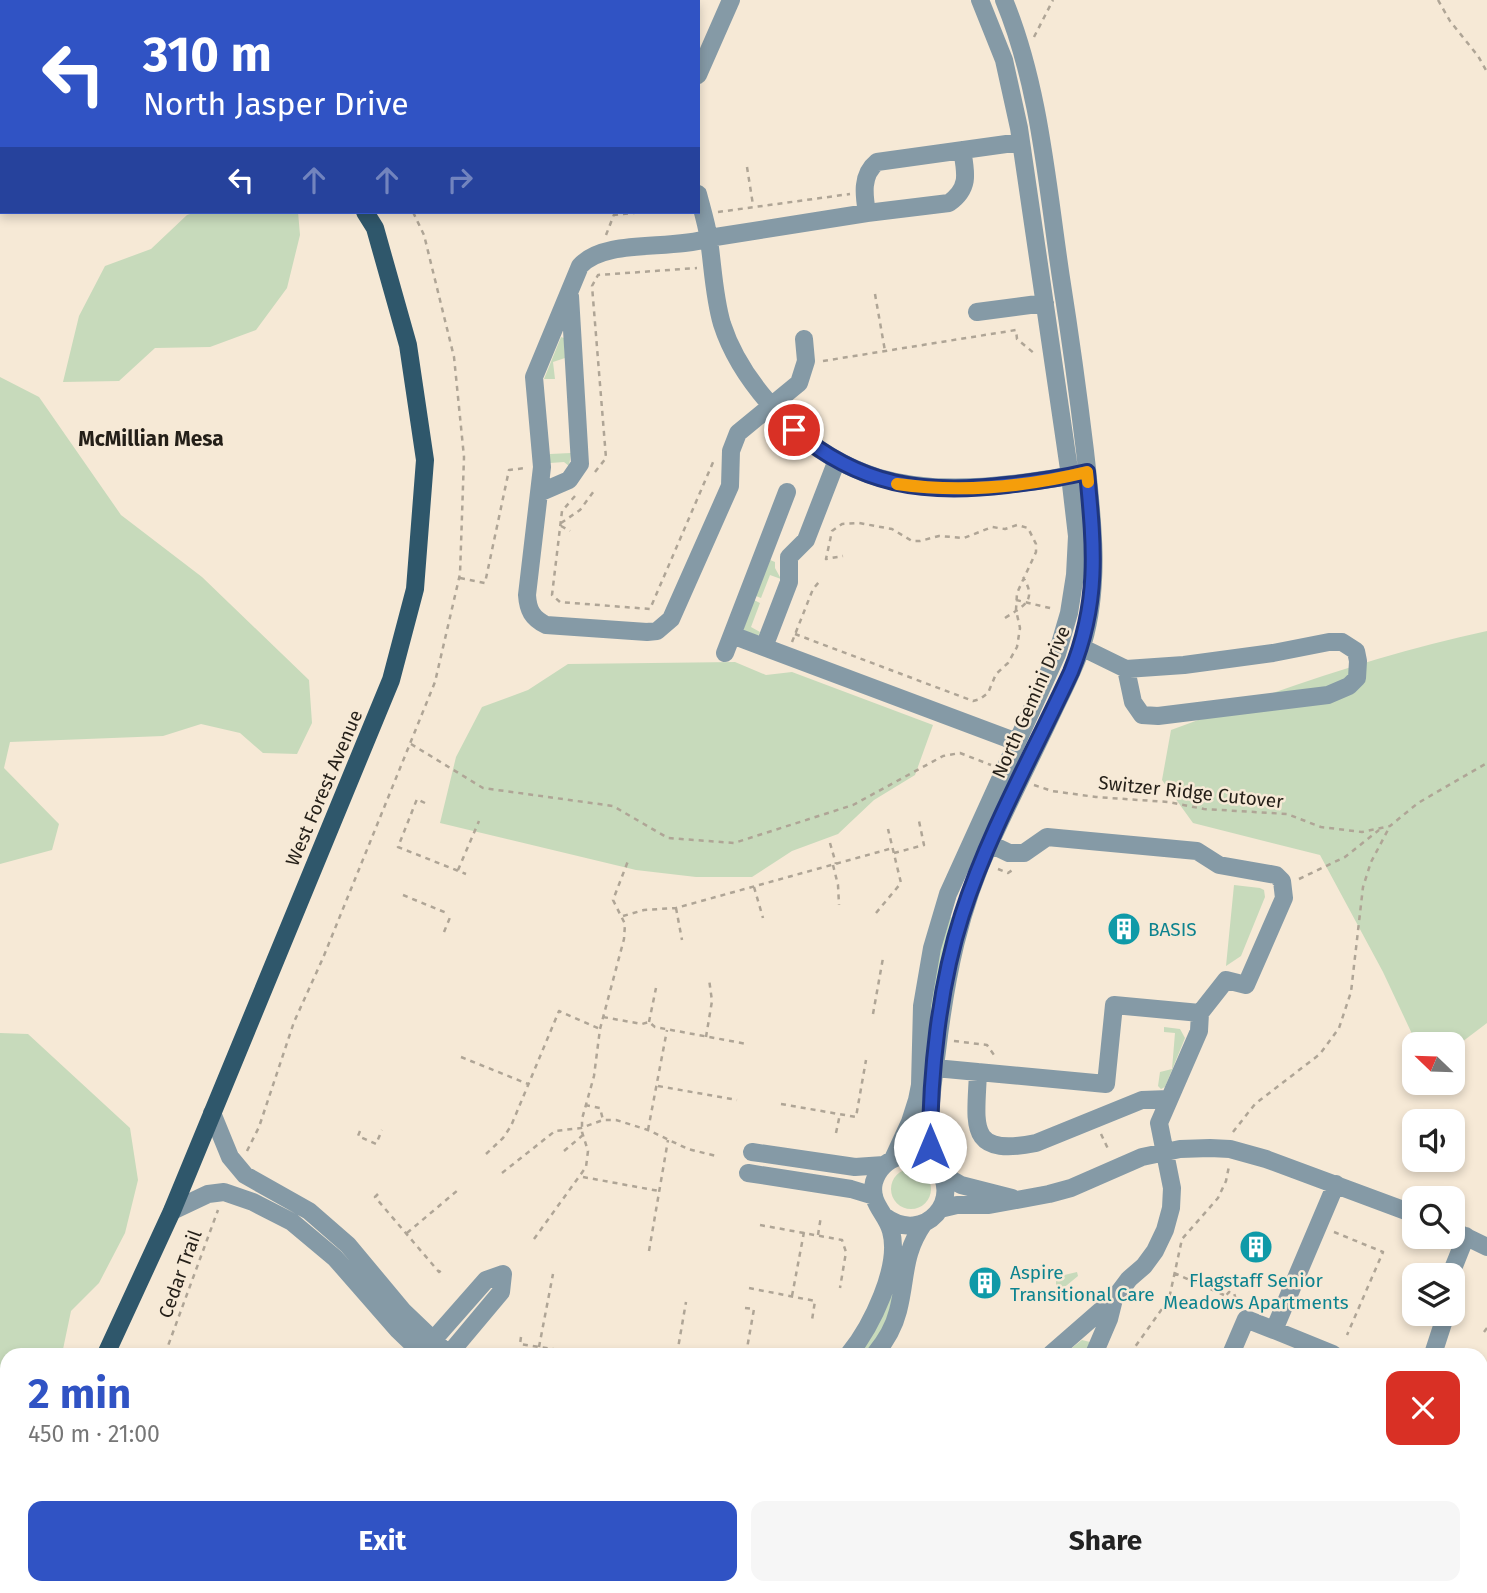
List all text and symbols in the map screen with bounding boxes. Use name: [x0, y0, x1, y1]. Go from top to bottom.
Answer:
text: 310 m: [143, 25, 272, 84]
icon: left: [28, 28, 119, 119]
text: North Jasper Drive: [143, 85, 409, 123]
icon: left: [222, 161, 260, 199]
icon: ahead: [295, 161, 333, 199]
icon: ahead: [368, 161, 406, 199]
icon: right: [441, 161, 479, 199]
pin: [764, 400, 824, 460]
icon: arrive: [775, 411, 813, 449]
district label: McMillian Mesa: [78, 426, 224, 452]
street label: North Gemini Drive: [987, 622, 1075, 782]
street label: West Forest Avenue: [281, 706, 367, 870]
street label: Switzer Ridge Cutover: [1097, 771, 1285, 813]
building icon: BASIS: [1105, 910, 1143, 948]
place label: BASIS: [1148, 918, 1197, 941]
north arrow: [1402, 1032, 1465, 1096]
map controls: [1402, 1032, 1465, 1326]
button: sound: [1402, 1109, 1465, 1172]
position arrow: [893, 1110, 967, 1184]
button: search: [1402, 1186, 1465, 1249]
street label: Cedar Trail: [153, 1227, 207, 1321]
building icon: Flagstaff Senior Meadows Apartments: [1237, 1228, 1275, 1266]
place label: Aspire Transitional Care: [1010, 1261, 1155, 1306]
button: layers: [1402, 1263, 1465, 1326]
building icon: Aspire Transitional Care: [966, 1264, 1004, 1302]
place label: Flagstaff Senior Meadows Apartments: [1163, 1269, 1349, 1314]
text: 2 min: [28, 1369, 131, 1419]
button: close: [1386, 1371, 1460, 1445]
text: 450 m · 21:00: [28, 1420, 160, 1448]
button: Exit: [28, 1501, 737, 1581]
button: Share: [751, 1501, 1460, 1581]

